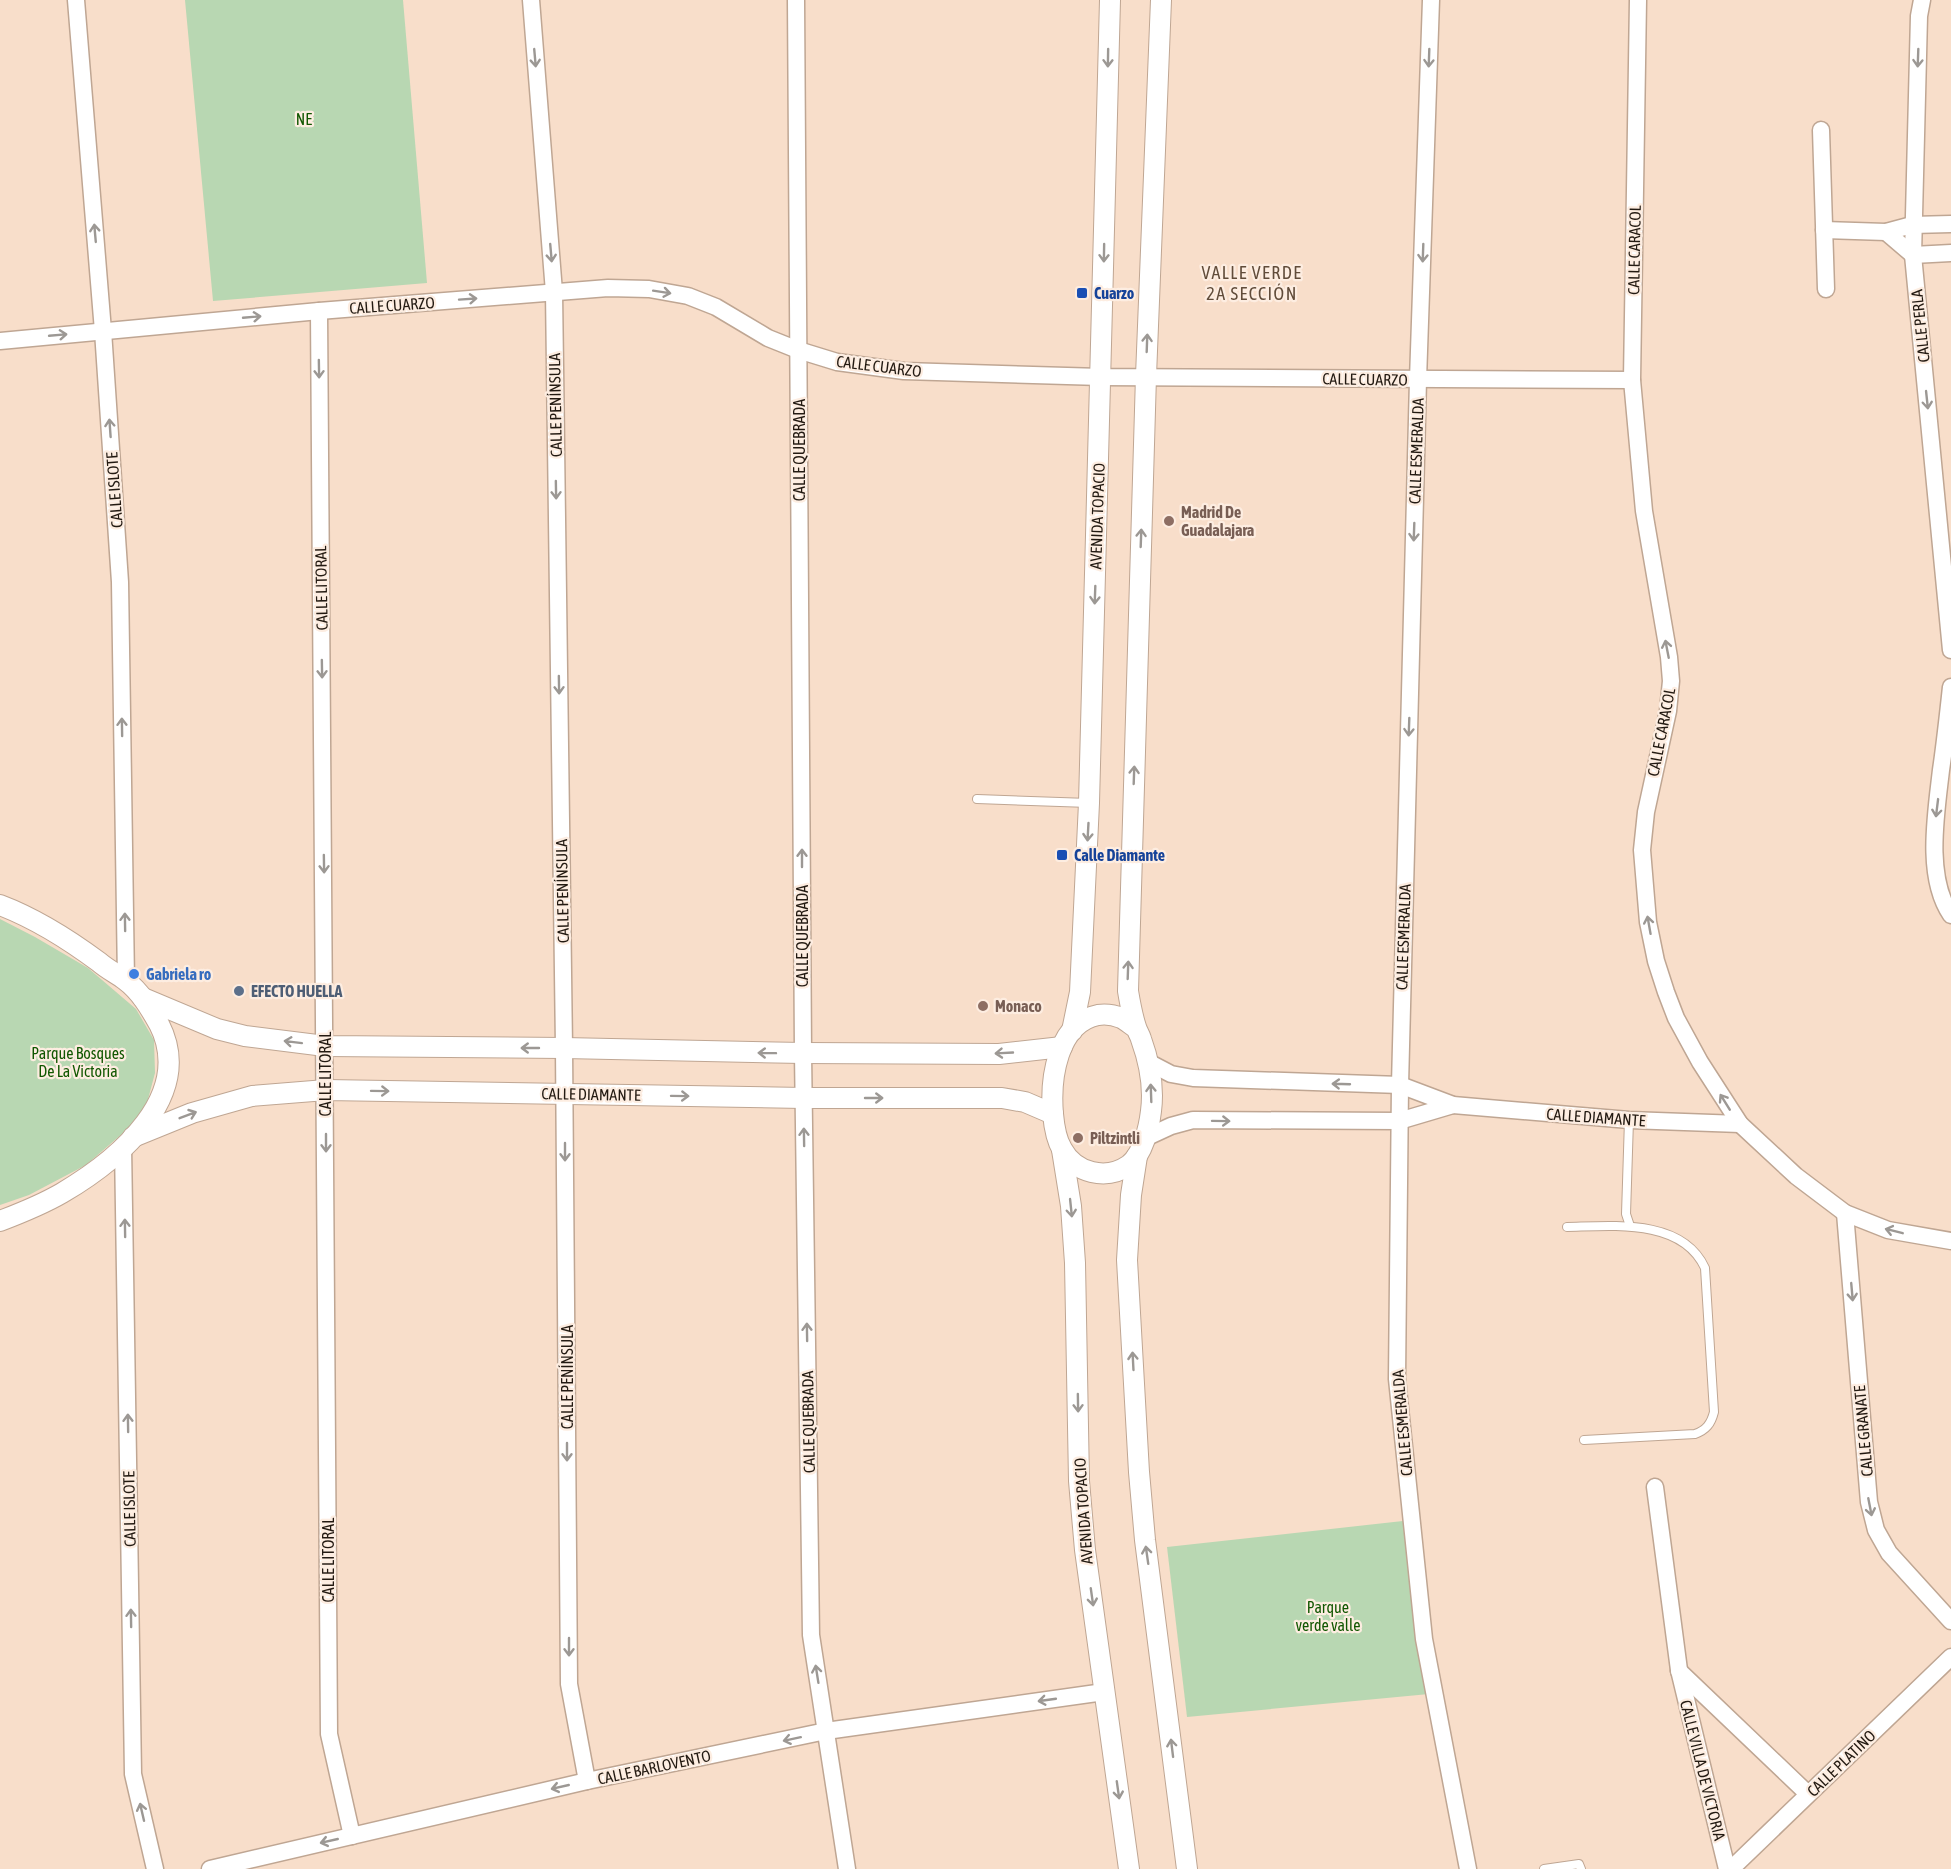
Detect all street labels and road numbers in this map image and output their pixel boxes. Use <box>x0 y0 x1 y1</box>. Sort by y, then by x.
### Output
street label: CALLE CARACOL <box>1624 204 1644 295</box>
street label: CALLE PERLA <box>1907 289 1933 363</box>
street label: CALLE CUARZO <box>349 293 435 317</box>
street label: CALLE CUARZO <box>835 352 923 380</box>
street label: CALLE PENÍNSULA <box>545 353 565 457</box>
street label: CALLE CUARZO <box>1322 369 1408 389</box>
street label: CALLE ESMERALDA <box>1405 397 1427 504</box>
street label: CALLE QUEBRADA <box>790 399 808 501</box>
street label: CALLE ISLOTE <box>102 451 126 529</box>
street label: AVENIDA TOPACIO <box>1086 463 1108 569</box>
street label: CALLE LITORAL <box>311 545 331 631</box>
street label: CALLE CARACOL <box>1644 685 1679 778</box>
street label: CALLE PENÍNSULA <box>552 839 572 943</box>
street label: CALLE ESMERALDA <box>1392 883 1414 990</box>
street label: CALLE QUEBRADA <box>793 885 811 987</box>
street label: CALLE LITORAL <box>316 1031 334 1116</box>
street label: CALLE DIAMANTE <box>541 1084 641 1104</box>
street label: CALLE DIAMANTE <box>1546 1105 1646 1129</box>
street label: CALLE PENÍNSULA <box>558 1325 576 1429</box>
street label: CALLE ESMERALDA <box>1388 1369 1416 1477</box>
street label: CALLE QUEBRADA <box>798 1371 818 1473</box>
street label: CALLE GRANATE <box>1850 1385 1876 1477</box>
street label: AVENIDA TOPACIO <box>1070 1457 1096 1565</box>
street label: CALLE ISLOTE <box>119 1471 139 1547</box>
street label: CALLE LITORAL <box>319 1517 337 1602</box>
street label: CALLE VILLA DE VICTORIA <box>1677 1698 1729 1842</box>
street label: CALLE PLATINO <box>1803 1726 1879 1800</box>
street label: CALLE BARLOVENTO <box>596 1746 712 1788</box>

